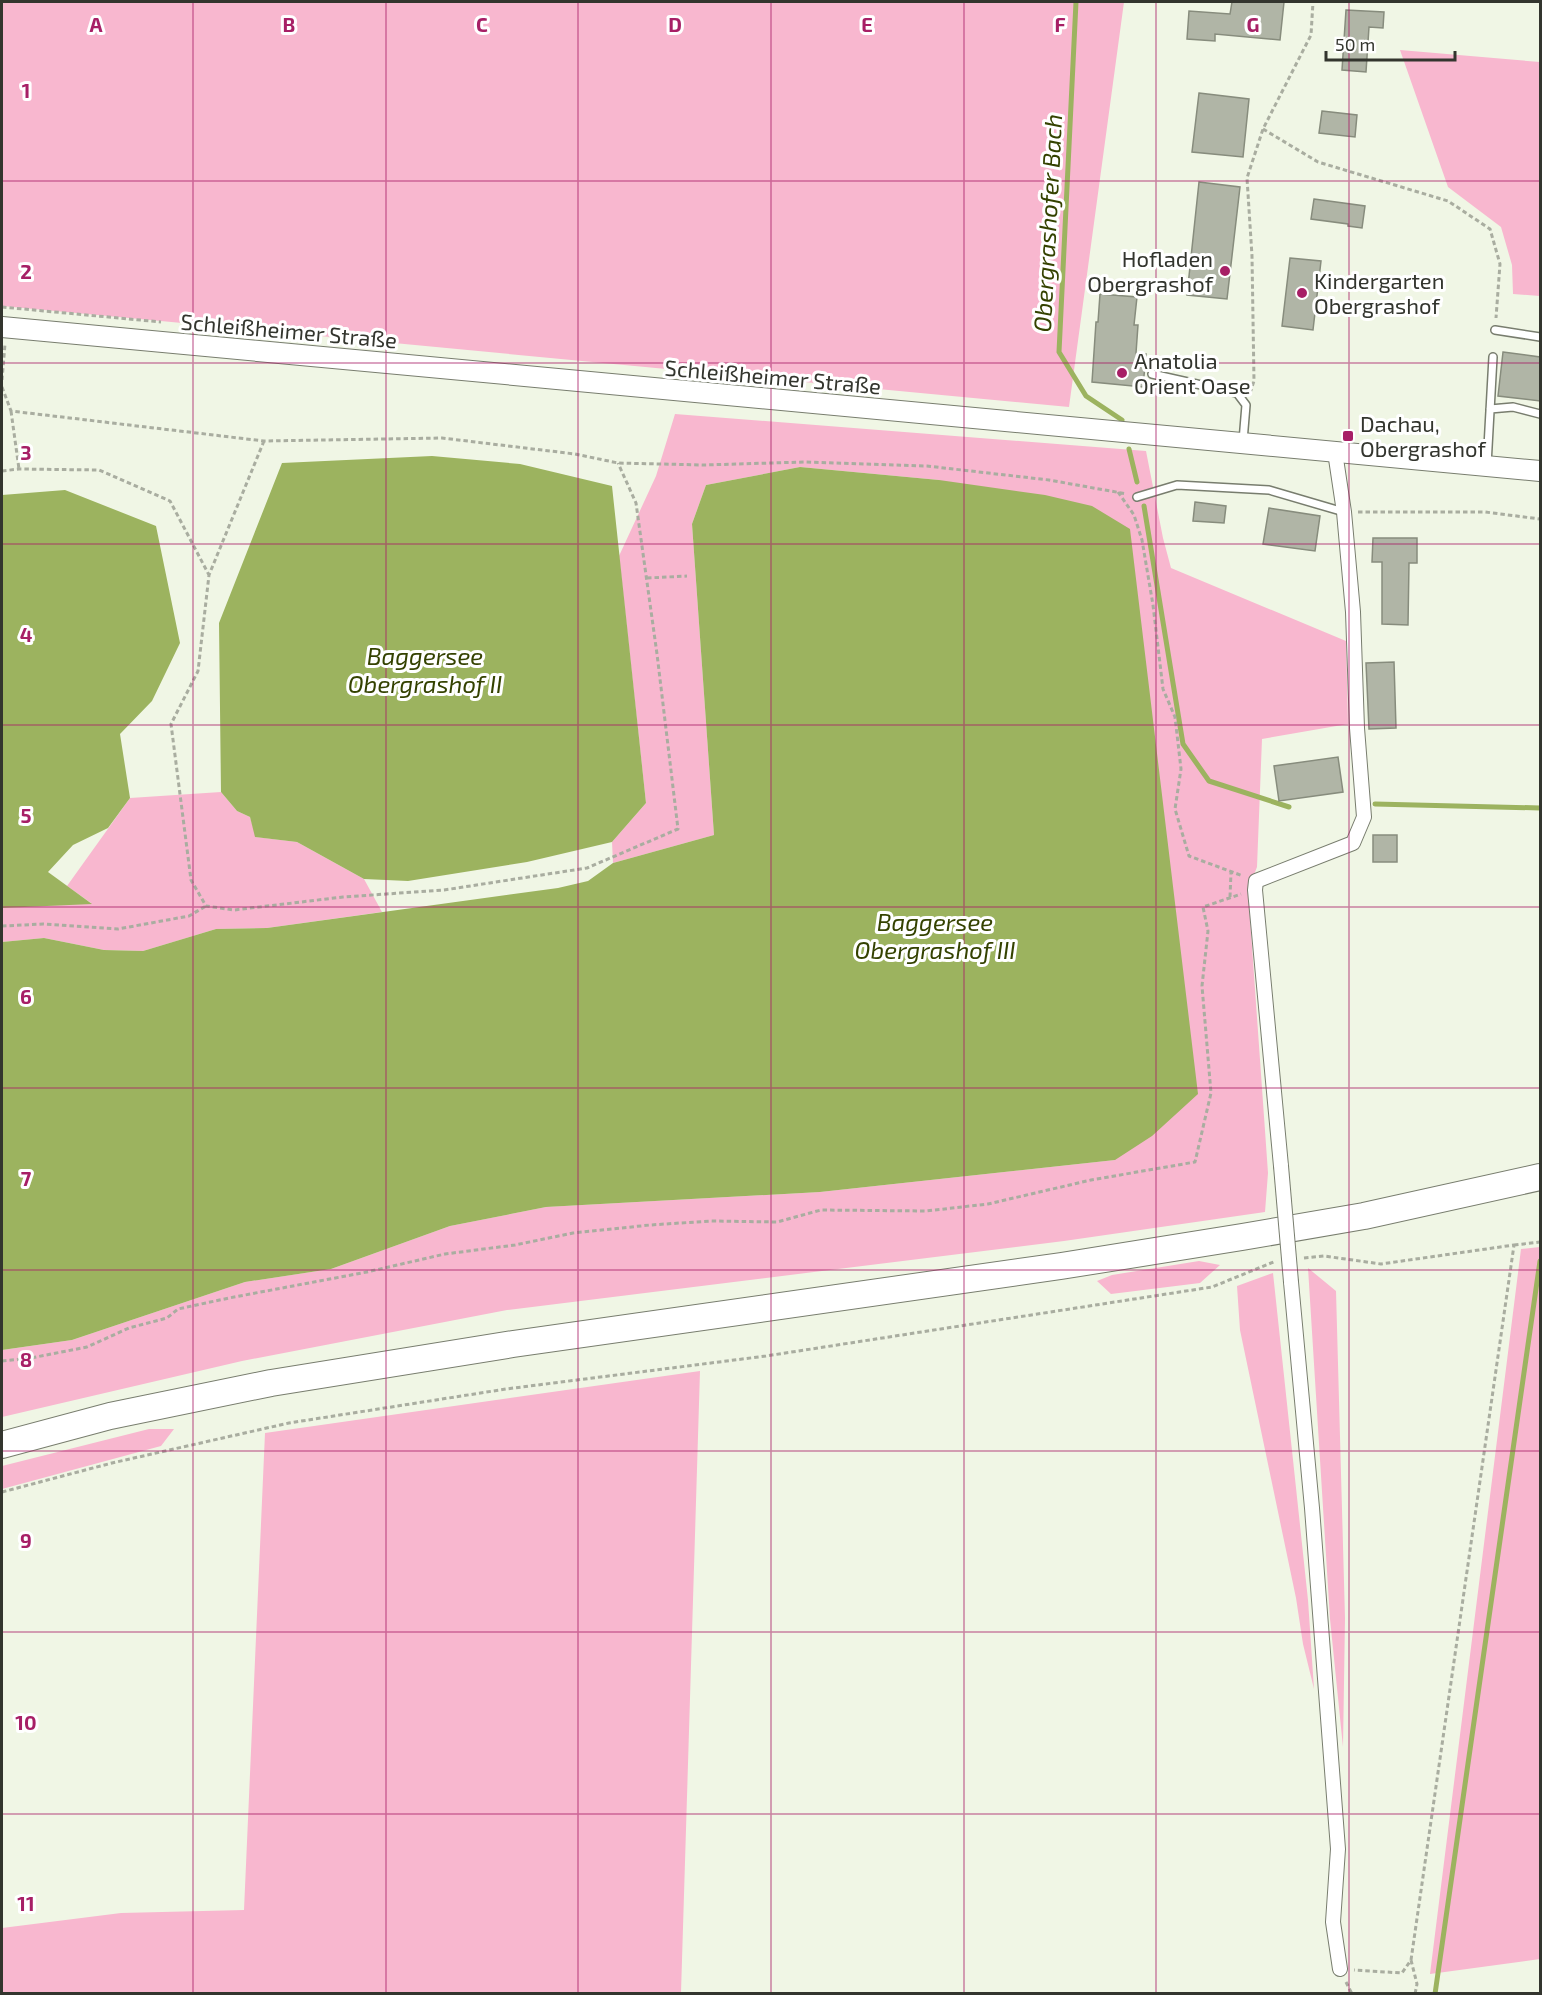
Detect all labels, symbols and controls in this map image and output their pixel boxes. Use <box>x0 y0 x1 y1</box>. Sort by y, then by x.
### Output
text: A <box>89 12 103 36</box>
text: B <box>283 12 295 36</box>
text: C <box>476 12 488 36</box>
text: D <box>668 12 682 36</box>
text: E <box>861 12 873 36</box>
text: F <box>1054 12 1066 36</box>
text: G <box>1247 12 1259 36</box>
scale bar <box>1326 24 1455 62</box>
text: 50 m <box>1335 33 1375 55</box>
text: 1 <box>22 78 30 102</box>
water label: Obergrashofer Bach <box>1027 113 1067 333</box>
place label: Hofladen Obergrashof <box>1087 245 1214 296</box>
text: 2 <box>20 259 32 283</box>
marker: Hofladen Obergrashof <box>1218 264 1232 278</box>
place label: Kindergarten Obergrashof <box>1314 267 1444 318</box>
marker: Kindergarten Obergrashof <box>1295 286 1309 300</box>
street label: Schleißheimer Straße <box>180 308 398 352</box>
place label: Anatolia Orient Oase <box>1134 347 1251 398</box>
street label: Schleißheimer Straße <box>664 354 882 398</box>
marker: Anatolia Orient Oase <box>1115 366 1129 380</box>
place label: Dachau, Obergrashof <box>1360 410 1486 461</box>
marker: Dachau, Obergrashof <box>1341 429 1355 443</box>
text: 3 <box>20 440 32 464</box>
text: 4 <box>20 622 33 646</box>
water label: Baggersee Obergrashof II <box>348 641 502 698</box>
text: 5 <box>20 803 32 827</box>
water label: Baggersee Obergrashof III <box>855 907 1015 964</box>
text: 6 <box>20 984 32 1008</box>
text: 7 <box>21 1166 32 1190</box>
text: 8 <box>20 1347 32 1371</box>
text: 9 <box>20 1528 32 1552</box>
text: 10 <box>15 1710 37 1734</box>
text: 11 <box>17 1891 35 1915</box>

